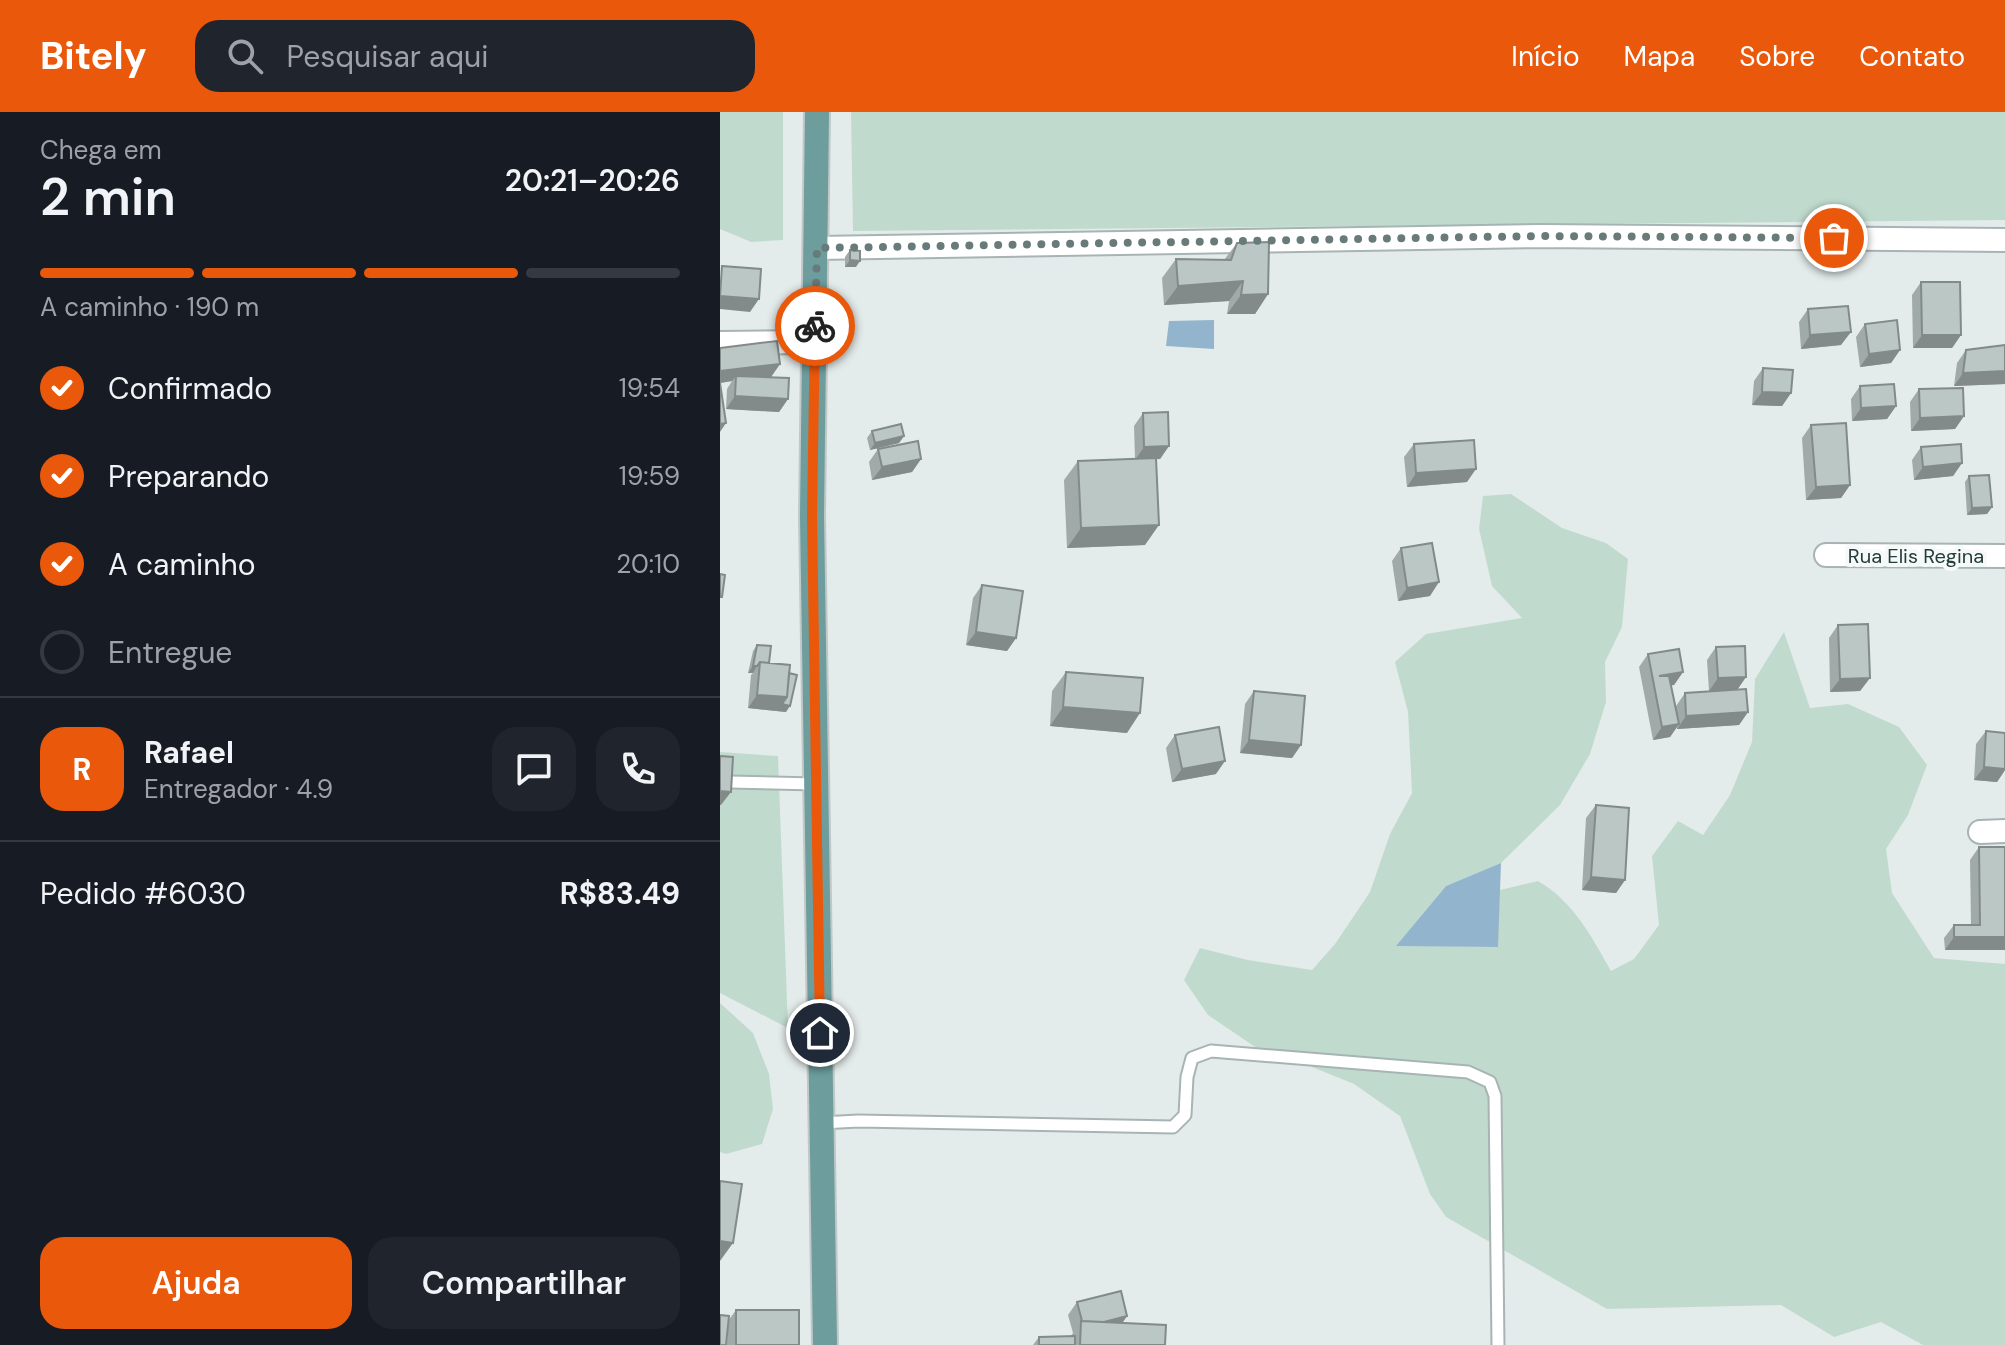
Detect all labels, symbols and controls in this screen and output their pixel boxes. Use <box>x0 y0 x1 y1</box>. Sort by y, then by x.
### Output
search box <box>195 20 755 92</box>
text: Bitely <box>40 31 147 81</box>
icon: search <box>223 34 267 78</box>
text: Pesquisar aqui <box>287 37 488 76</box>
text: Início <box>1511 38 1580 75</box>
text: Mapa <box>1624 38 1695 75</box>
text: Sobre <box>1739 38 1815 75</box>
text: Contato <box>1859 38 1965 75</box>
text: Chega em <box>40 133 162 167</box>
text: 20:21–20:26 <box>505 161 680 200</box>
text: 2 min <box>40 163 176 231</box>
pin <box>1800 204 1868 272</box>
icon: bag <box>1812 216 1856 260</box>
courier <box>775 286 855 366</box>
text: A caminho · 190 m <box>40 290 259 324</box>
icon: bike <box>793 304 837 348</box>
icon: check <box>40 366 84 410</box>
text: Confirmado <box>108 369 272 408</box>
text: 19:54 <box>619 371 680 405</box>
icon: check <box>40 454 84 498</box>
text: Preparando <box>108 457 269 496</box>
text: 19:59 <box>619 459 680 493</box>
icon: check <box>40 542 84 586</box>
street label: Rua Elis Regina <box>1848 543 1984 569</box>
text: A caminho <box>108 545 256 584</box>
text: 20:10 <box>616 547 680 581</box>
text: Entregue <box>108 633 232 672</box>
button: chat <box>492 727 576 811</box>
button: phone <box>596 727 680 811</box>
text: Rafael <box>144 733 234 772</box>
text: R <box>73 750 91 789</box>
text: Entregador · 4.9 <box>144 772 333 806</box>
text: Pedido #6030 <box>40 874 246 913</box>
text: R$83.49 <box>560 874 680 913</box>
pin <box>786 999 854 1067</box>
icon: home <box>798 1011 842 1055</box>
button: Ajuda <box>40 1237 352 1329</box>
button: Compartilhar <box>368 1237 680 1329</box>

